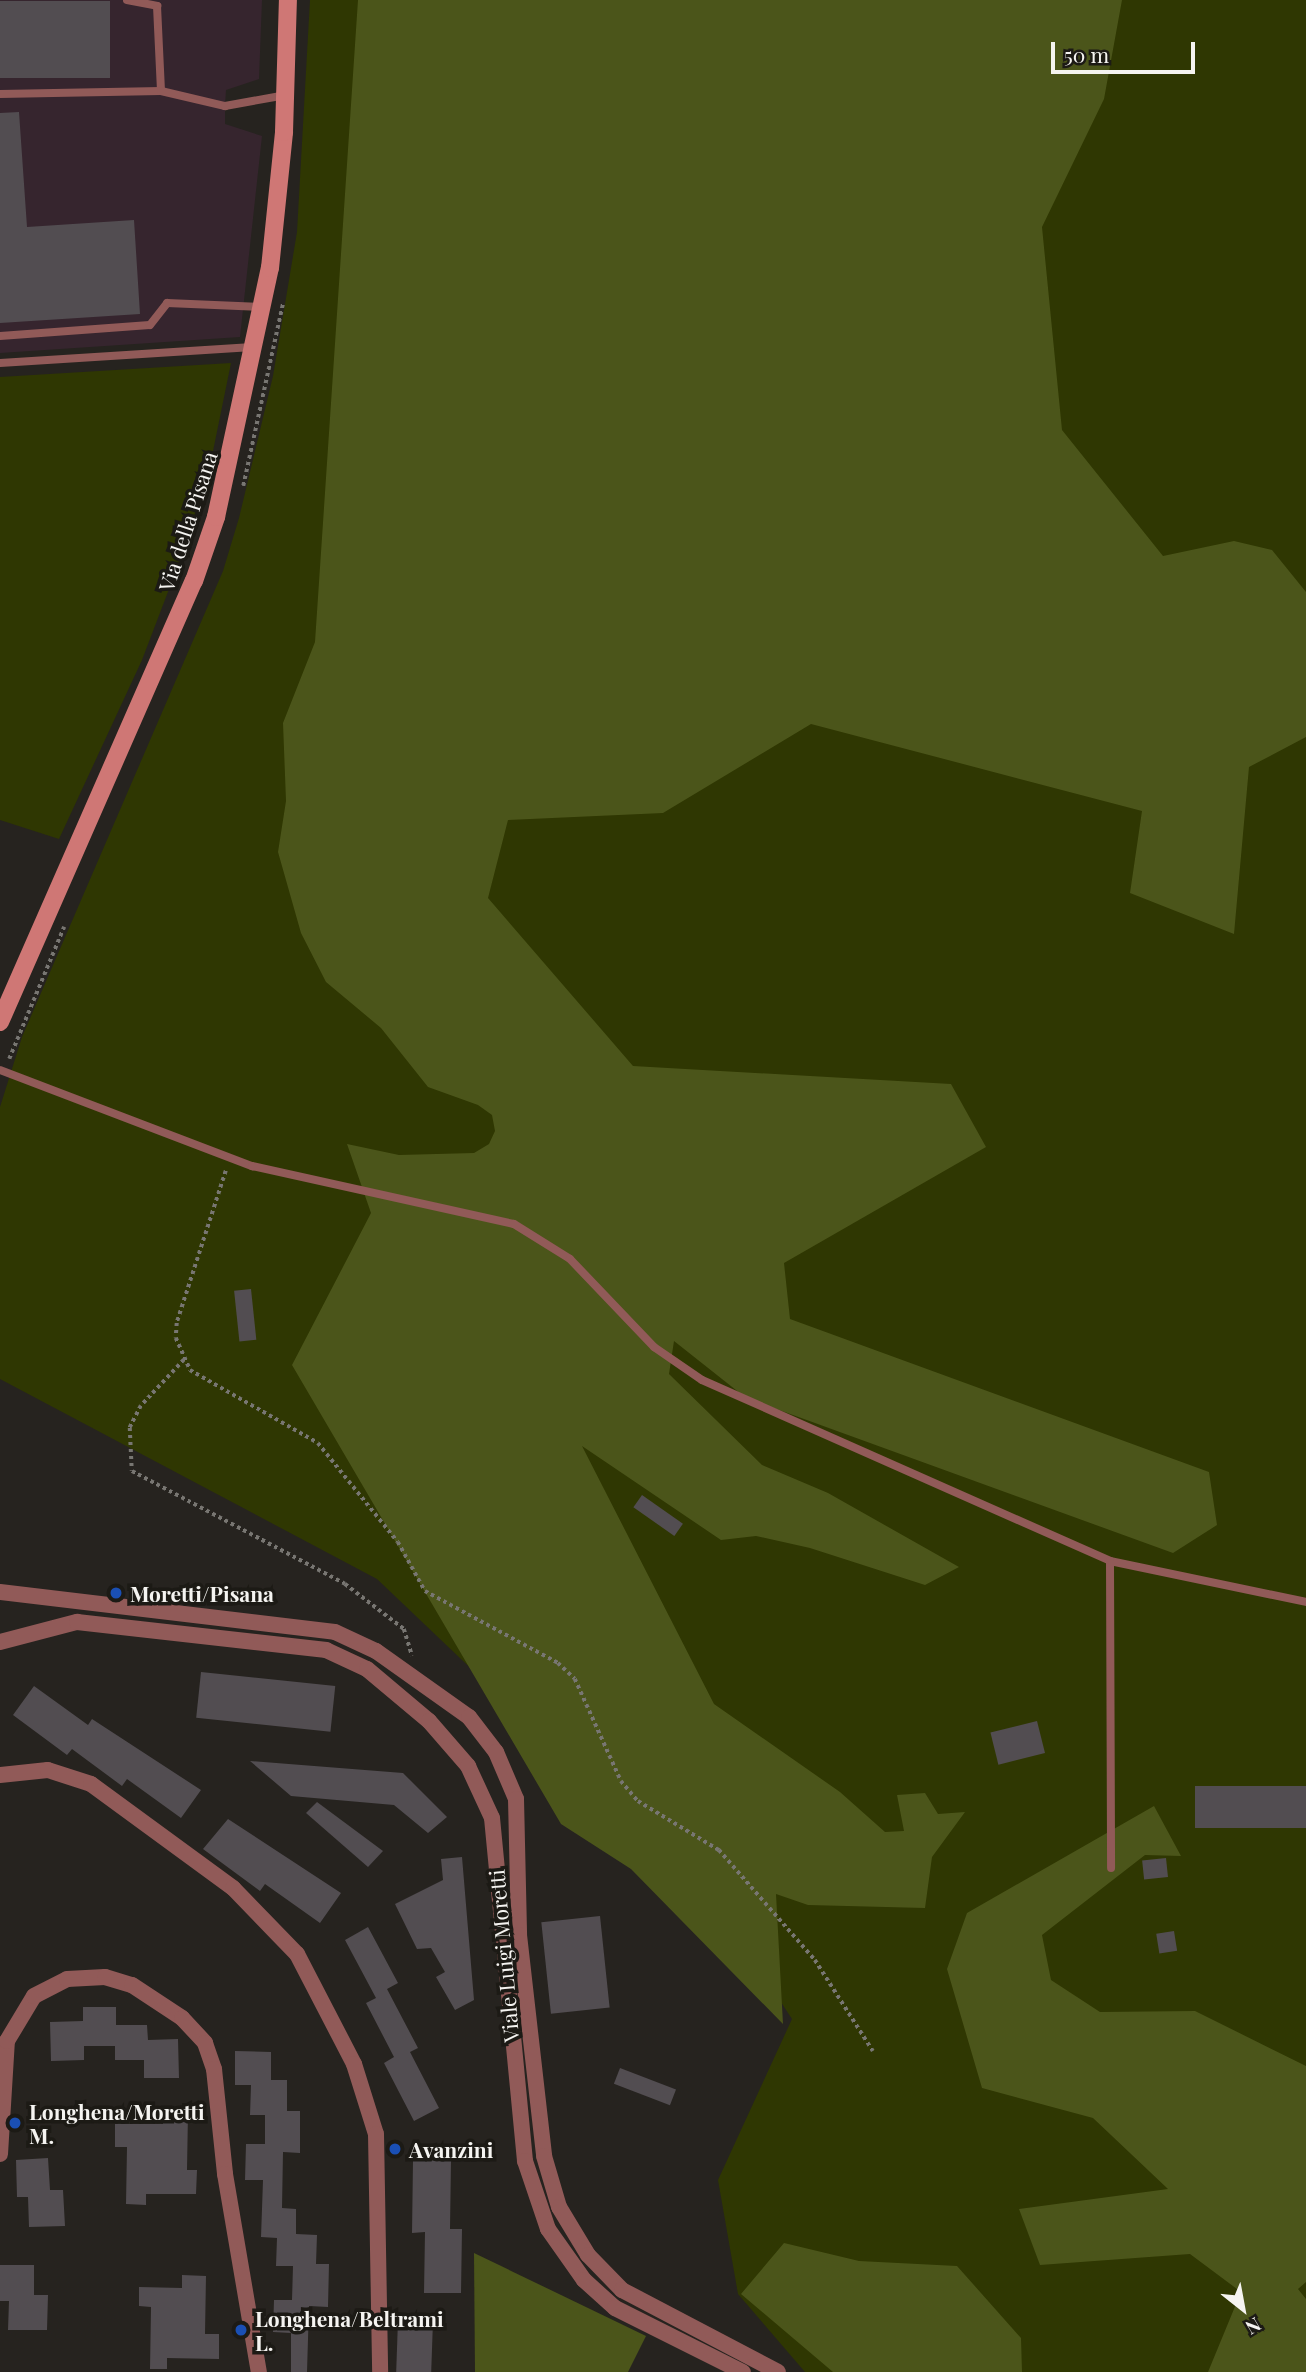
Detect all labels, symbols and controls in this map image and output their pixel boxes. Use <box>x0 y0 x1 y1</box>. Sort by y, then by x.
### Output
scale bar <box>1054 28 1198 72</box>
text: 50 m <box>1064 40 1109 68</box>
street label: Via della Pisana <box>152 448 222 594</box>
place label: Moretti/Pisana <box>130 1580 274 1606</box>
marker: Moretti/Pisana <box>108 1585 124 1601</box>
street label: Viale Luigi Moretti <box>483 1869 523 2043</box>
place label: Longhena/Moretti M. <box>29 2098 205 2148</box>
marker: Longhena/Moretti M. <box>7 2115 23 2131</box>
place label: Avanzini <box>409 2136 493 2162</box>
marker: Avanzini <box>387 2141 403 2157</box>
north arrow <box>1208 2274 1278 2344</box>
place label: Longhena/Beltrami L. <box>255 2305 444 2355</box>
text: N <box>1241 2312 1266 2342</box>
marker: Longhena/Beltrami L. <box>233 2322 249 2338</box>

